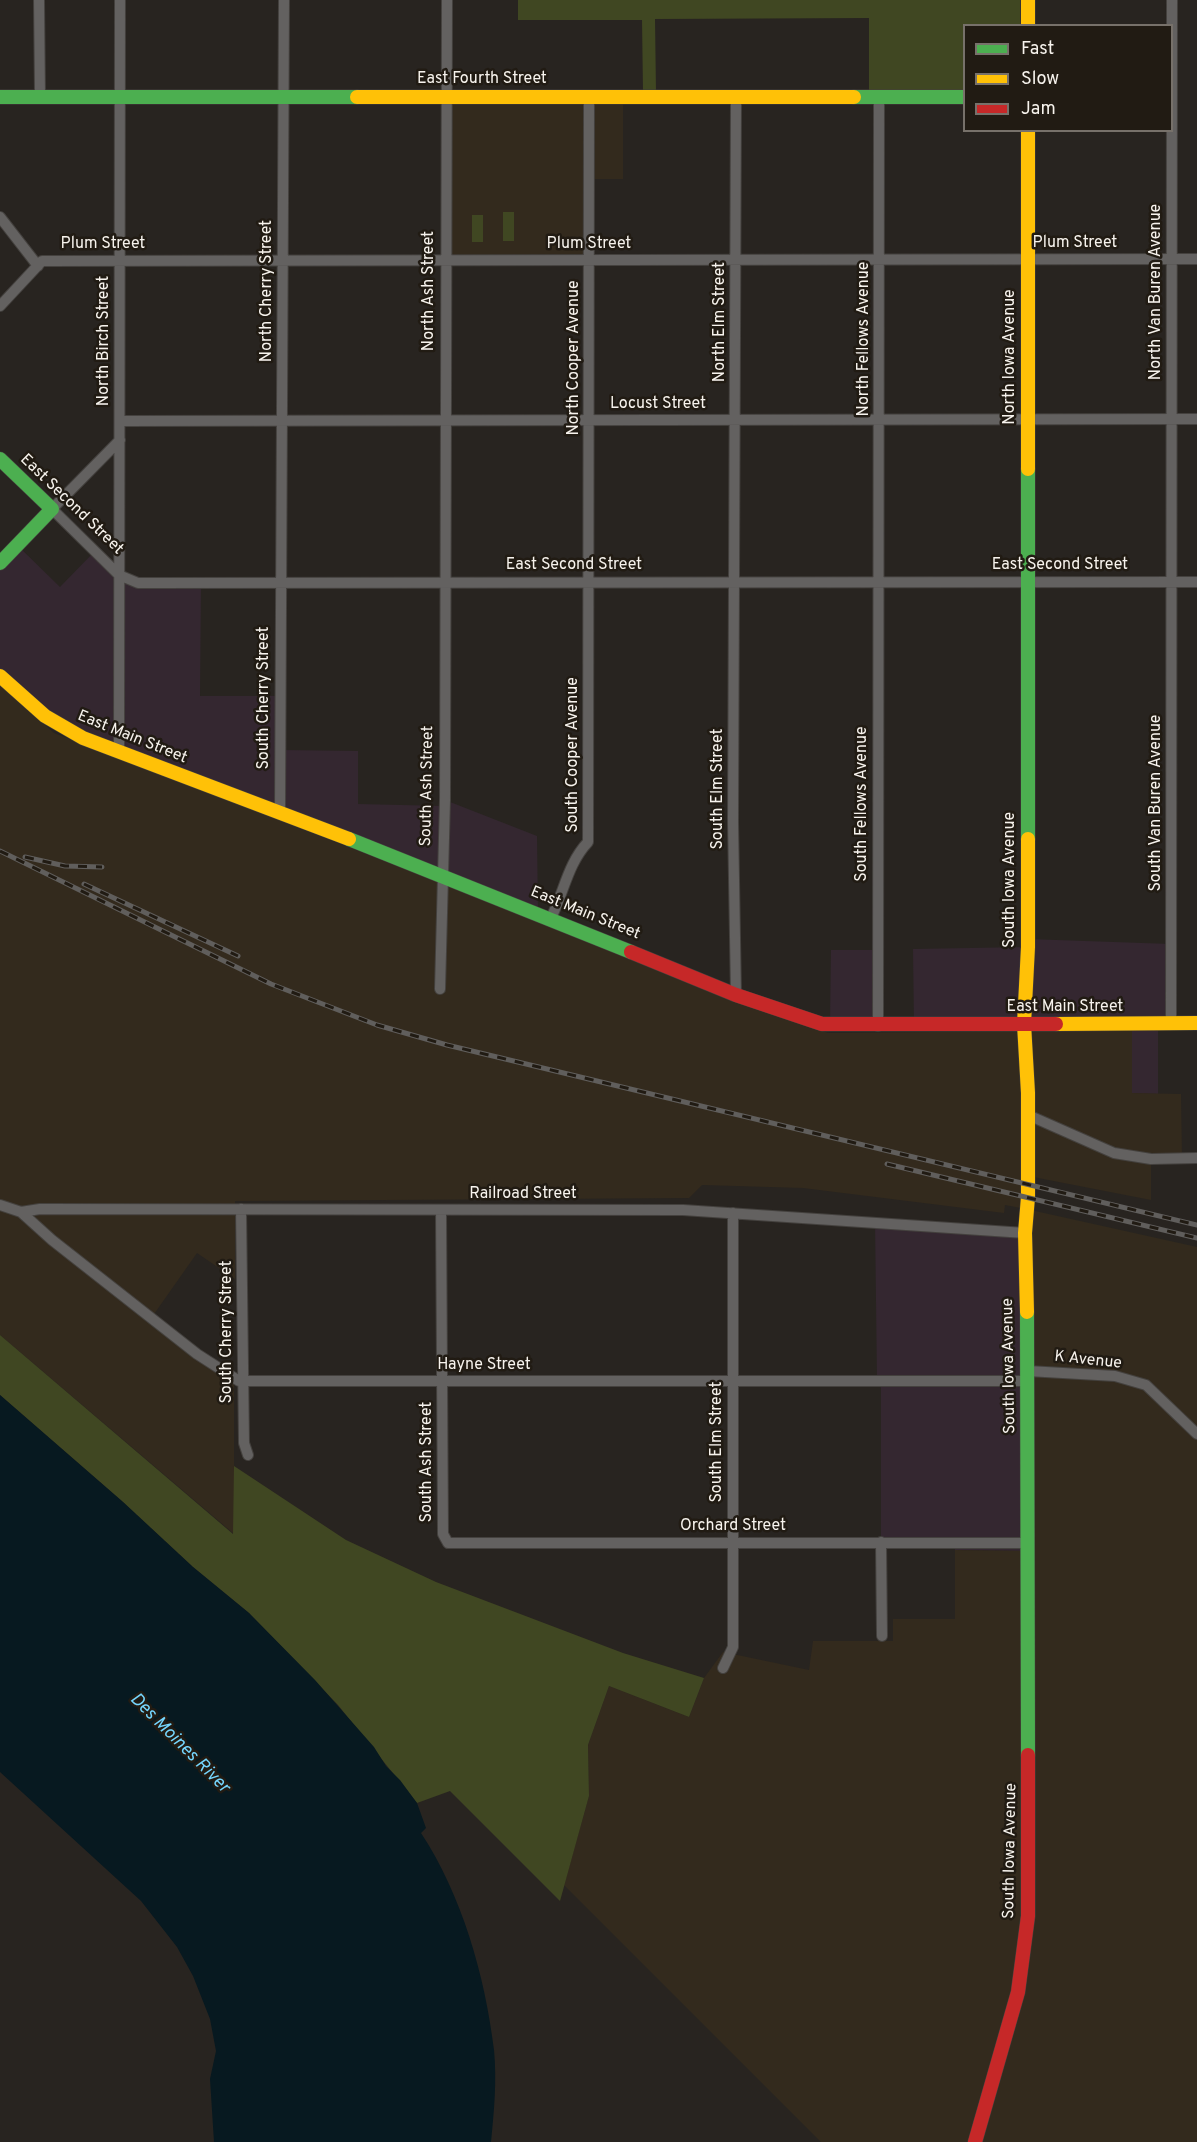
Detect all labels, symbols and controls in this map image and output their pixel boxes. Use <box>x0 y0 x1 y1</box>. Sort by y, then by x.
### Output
legend <box>963 24 1173 132</box>
text: Fast <box>1021 38 1054 61</box>
text: Slow <box>1021 68 1059 91</box>
street label: East Fourth Street <box>417 70 547 90</box>
text: Jam <box>1021 98 1056 121</box>
street label: North Van Buren Avenue <box>1147 204 1167 380</box>
street label: North Cherry Street <box>258 220 278 362</box>
street label: North Ash Street <box>420 231 440 351</box>
street label: Plum Street <box>1033 234 1117 254</box>
street label: Plum Street <box>61 235 145 255</box>
street label: Plum Street <box>547 235 631 255</box>
street label: North Elm Street <box>711 262 731 382</box>
street label: North Fellows Avenue <box>855 262 875 416</box>
street label: North Birch Street <box>95 276 115 406</box>
street label: North Cooper Avenue <box>565 280 585 436</box>
street label: North Iowa Avenue <box>1001 289 1021 425</box>
street label: Locust Street <box>610 395 706 415</box>
street label: East Second Street <box>15 451 127 559</box>
street label: East Second Street <box>506 556 642 576</box>
street label: East Second Street <box>992 556 1128 576</box>
street label: South Cherry Street <box>255 627 275 769</box>
street label: South Cooper Avenue <box>564 677 584 833</box>
street label: East Main Street <box>74 707 190 769</box>
street label: South Van Buren Avenue <box>1147 715 1167 891</box>
street label: South Ash Street <box>417 725 439 847</box>
street label: South Fellows Avenue <box>853 726 873 882</box>
street label: South Elm Street <box>709 729 729 849</box>
street label: South Iowa Avenue <box>1001 812 1021 948</box>
street label: East Main Street <box>527 883 643 945</box>
street label: East Main Street <box>1007 998 1123 1018</box>
street label: Railroad Street <box>469 1185 577 1205</box>
street label: South Cherry Street <box>218 1261 238 1403</box>
street label: South Iowa Avenue <box>999 1298 1021 1434</box>
street label: K Avenue <box>1053 1348 1123 1374</box>
street label: Hayne Street <box>437 1356 531 1376</box>
street label: South Elm Street <box>708 1382 728 1502</box>
street label: South Ash Street <box>418 1402 438 1522</box>
street label: Orchard Street <box>680 1517 786 1537</box>
water label: Des Moines River <box>124 1689 234 1799</box>
street label: South Iowa Avenue <box>1000 1783 1022 1919</box>

